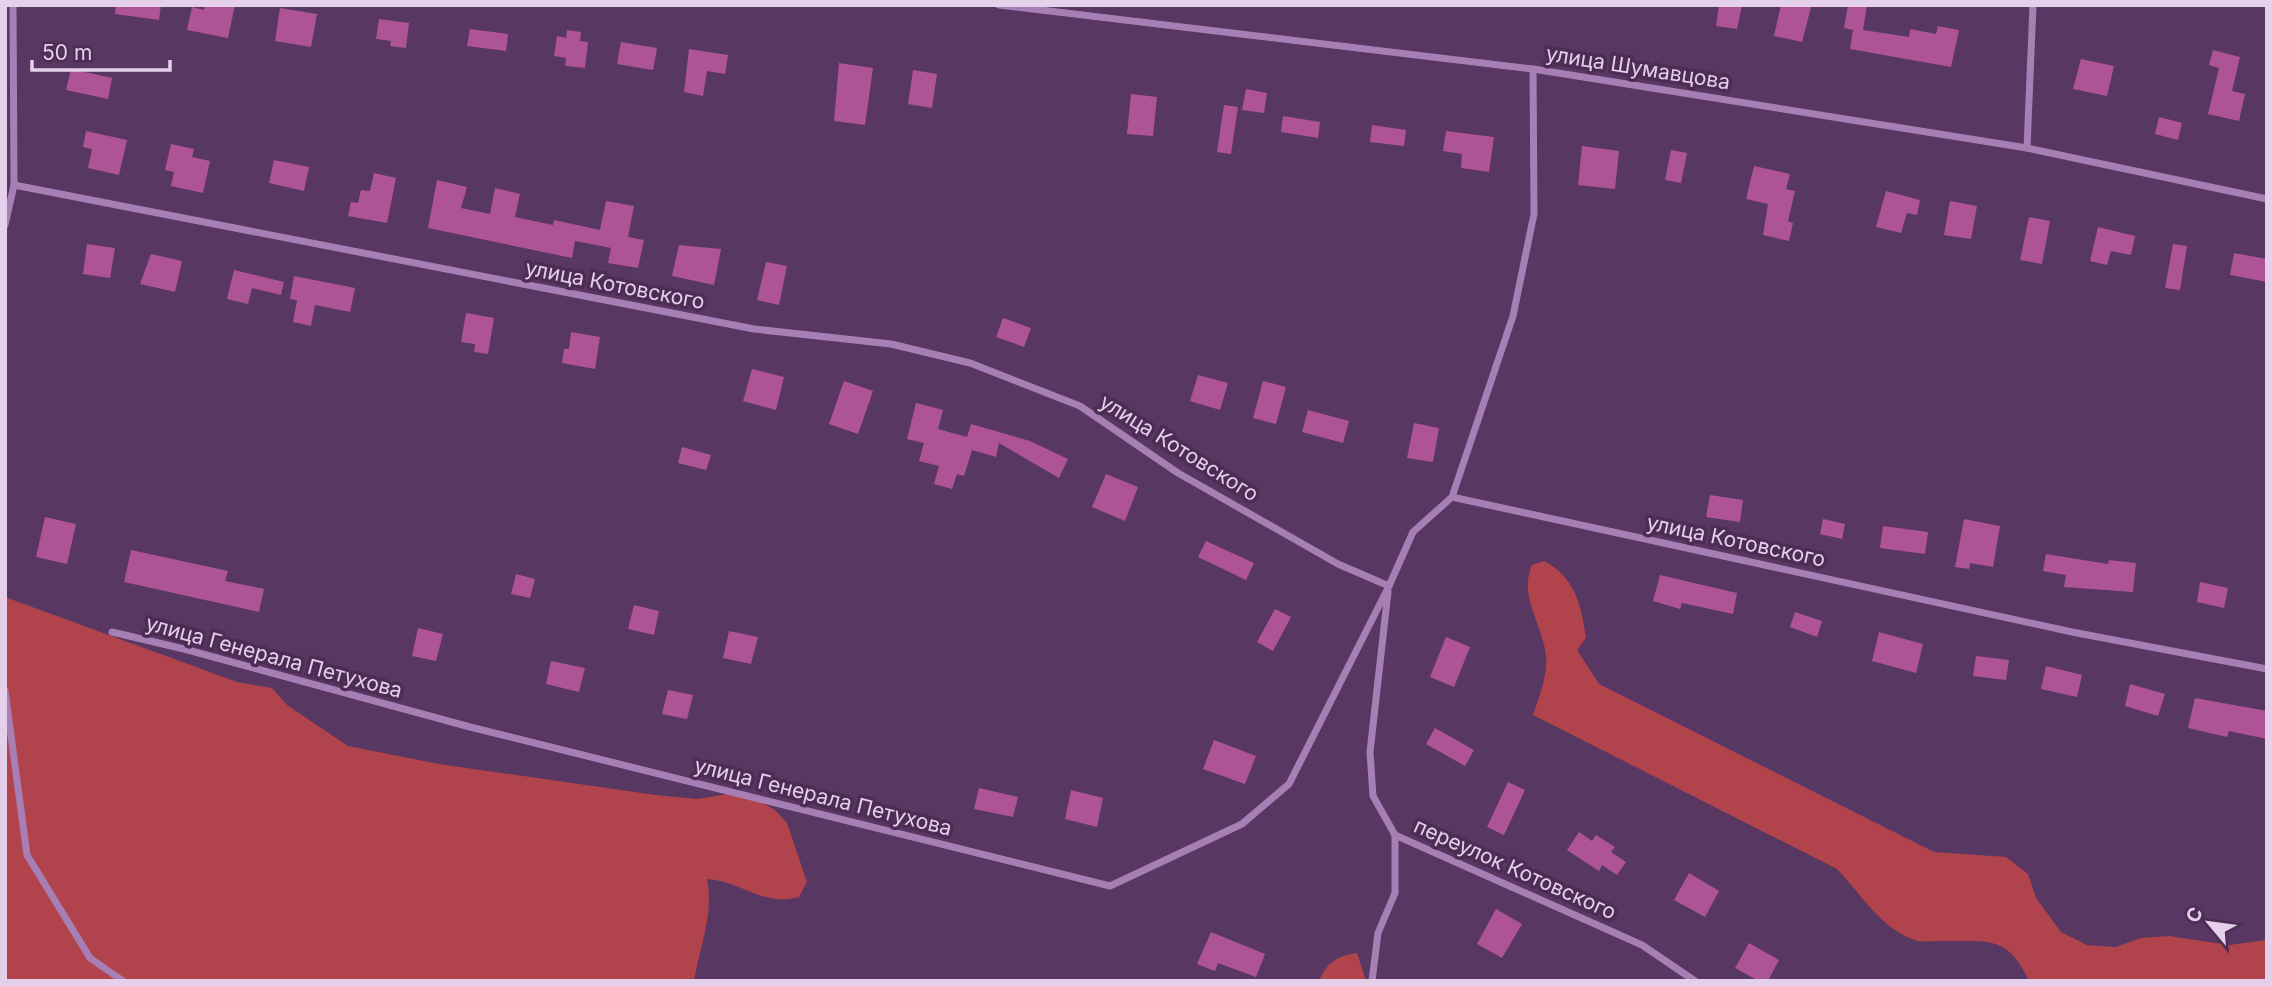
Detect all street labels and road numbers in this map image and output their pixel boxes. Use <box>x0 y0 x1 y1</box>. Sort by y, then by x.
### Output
street label: улица Шумавцова <box>1544 41 1732 94</box>
street label: улица Котовского <box>523 255 707 314</box>
street label: улица Котовского <box>1095 389 1263 506</box>
street label: улица Котовского <box>1644 509 1828 572</box>
street label: улица Генерала Петухова <box>143 610 405 703</box>
street label: улица Генерала Петухова <box>692 752 955 841</box>
street label: переулок Котовского <box>1410 813 1620 924</box>

